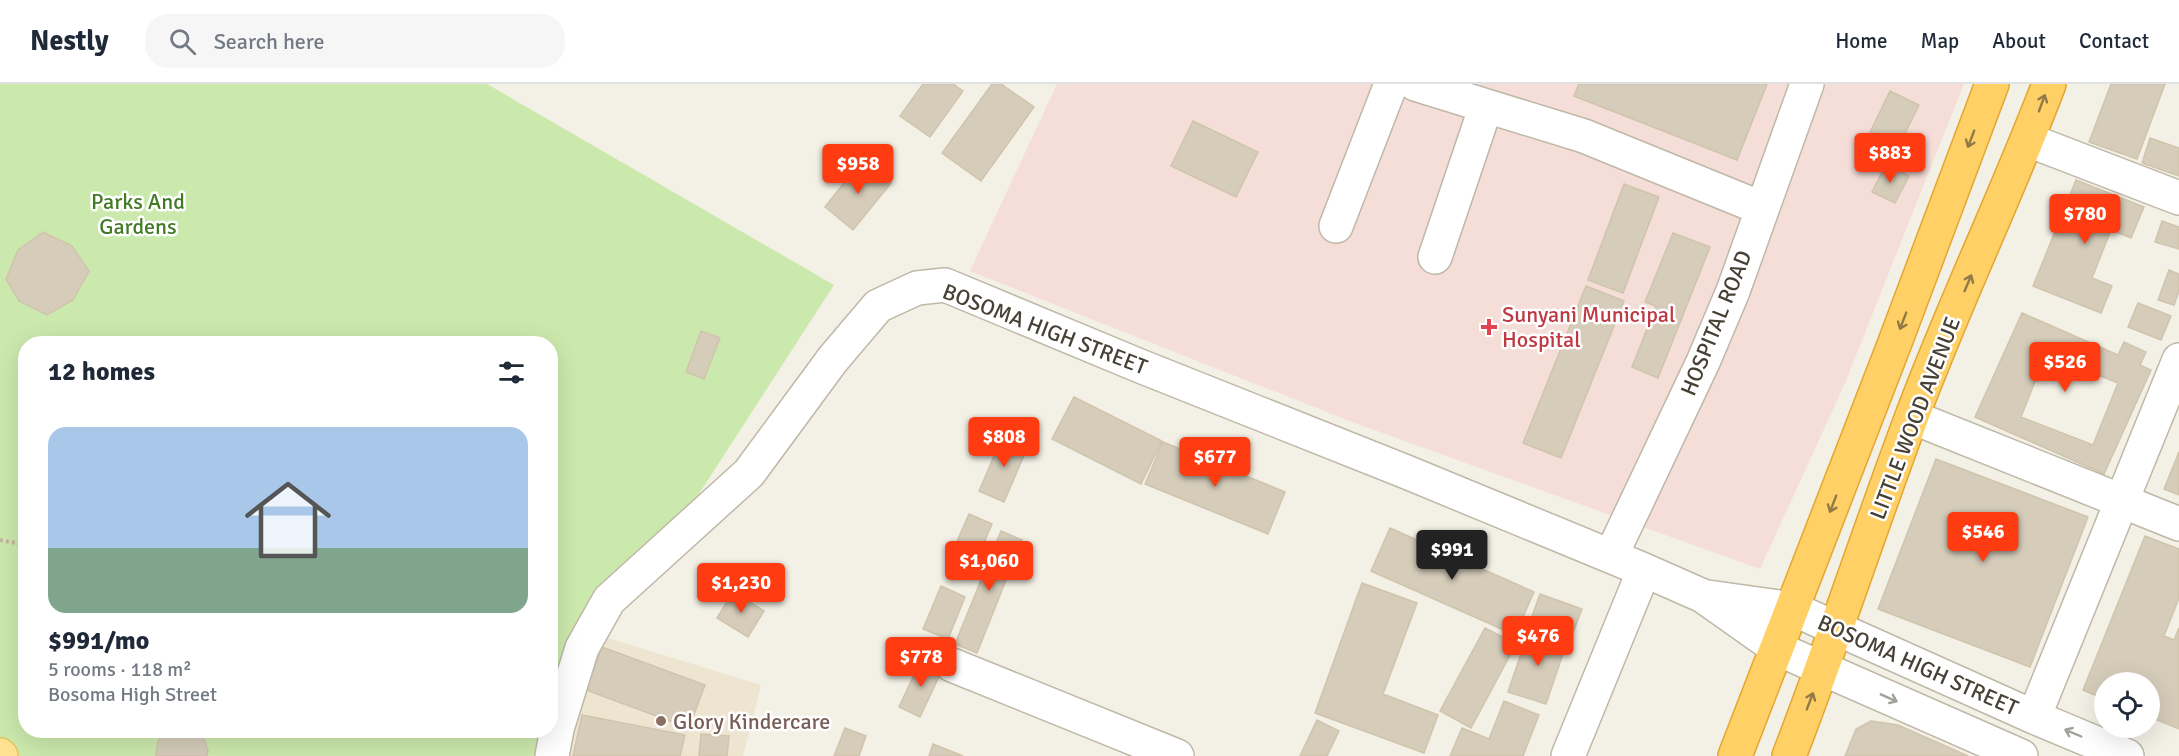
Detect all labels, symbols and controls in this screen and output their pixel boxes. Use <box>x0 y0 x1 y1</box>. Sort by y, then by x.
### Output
search box <box>145 14 565 68</box>
text: Nestly <box>30 24 109 58</box>
icon: search <box>166 25 199 58</box>
text: Search here <box>214 28 325 55</box>
text: Home <box>1835 28 1888 54</box>
text: Map <box>1921 28 1959 54</box>
text: About <box>1992 28 2046 54</box>
text: Contact <box>2079 28 2149 54</box>
one-way arrow <box>2037 94 2048 113</box>
one-way arrow <box>1965 129 1976 148</box>
pin: $883 <box>1854 133 1926 184</box>
text: $883 <box>1868 140 1912 165</box>
pin: $958 <box>822 144 894 195</box>
text: $958 <box>836 151 880 176</box>
park label: Parks And Gardens <box>91 188 185 240</box>
pin: $780 <box>2049 194 2121 245</box>
text: $780 <box>2063 201 2107 226</box>
street label: HOSPITAL ROAD <box>1675 246 1757 400</box>
one-way arrow <box>1963 275 1974 293</box>
street label: BOSOMA HIGH STREET <box>939 278 1151 381</box>
place label: Sunyani Municipal Hospital <box>1502 301 1675 353</box>
one-way arrow <box>1897 312 1908 330</box>
street label: LITTLE WOOD AVENUE <box>1864 313 1966 523</box>
marker: Sunyani Municipal Hospital <box>1480 318 1498 336</box>
pin: $526 <box>2029 342 2101 393</box>
text: $526 <box>2043 349 2087 374</box>
text: 12 homes <box>48 356 155 388</box>
icon: filters <box>495 356 528 389</box>
pin: $808 <box>968 417 1040 468</box>
text: $808 <box>982 424 1026 449</box>
pin: $677 <box>1179 437 1251 488</box>
text: $677 <box>1193 444 1237 469</box>
icon: home <box>234 466 342 574</box>
one-way arrow <box>1827 494 1838 512</box>
pin: $546 <box>1947 512 2019 563</box>
text: $546 <box>1961 519 2005 544</box>
pin: $991 <box>1416 530 1488 581</box>
text: $991 <box>1430 537 1474 562</box>
pin: $1,060 <box>940 541 1038 592</box>
text: $1,060 <box>959 548 1019 573</box>
pin: $1,230 <box>692 563 790 614</box>
text: $1,230 <box>711 570 771 595</box>
street label: BOSOMA HIGH STREET <box>1813 609 2023 722</box>
pin: $476 <box>1502 616 1574 667</box>
text: $476 <box>1516 623 1560 648</box>
text: $991/mo <box>48 625 149 657</box>
pin: $778 <box>885 637 957 688</box>
text: $778 <box>899 644 943 669</box>
text: 5 rooms · 118 m² <box>48 657 192 682</box>
map controls <box>2094 672 2160 738</box>
button: locate <box>2094 672 2160 738</box>
text: Bosoma High Street <box>48 682 217 707</box>
one-way arrow <box>1805 693 1816 711</box>
one-way arrow <box>1879 693 1898 704</box>
place label: Glory Kindercare <box>673 708 830 735</box>
marker: Glory Kindercare <box>654 714 668 728</box>
one-way arrow <box>2064 727 2083 738</box>

